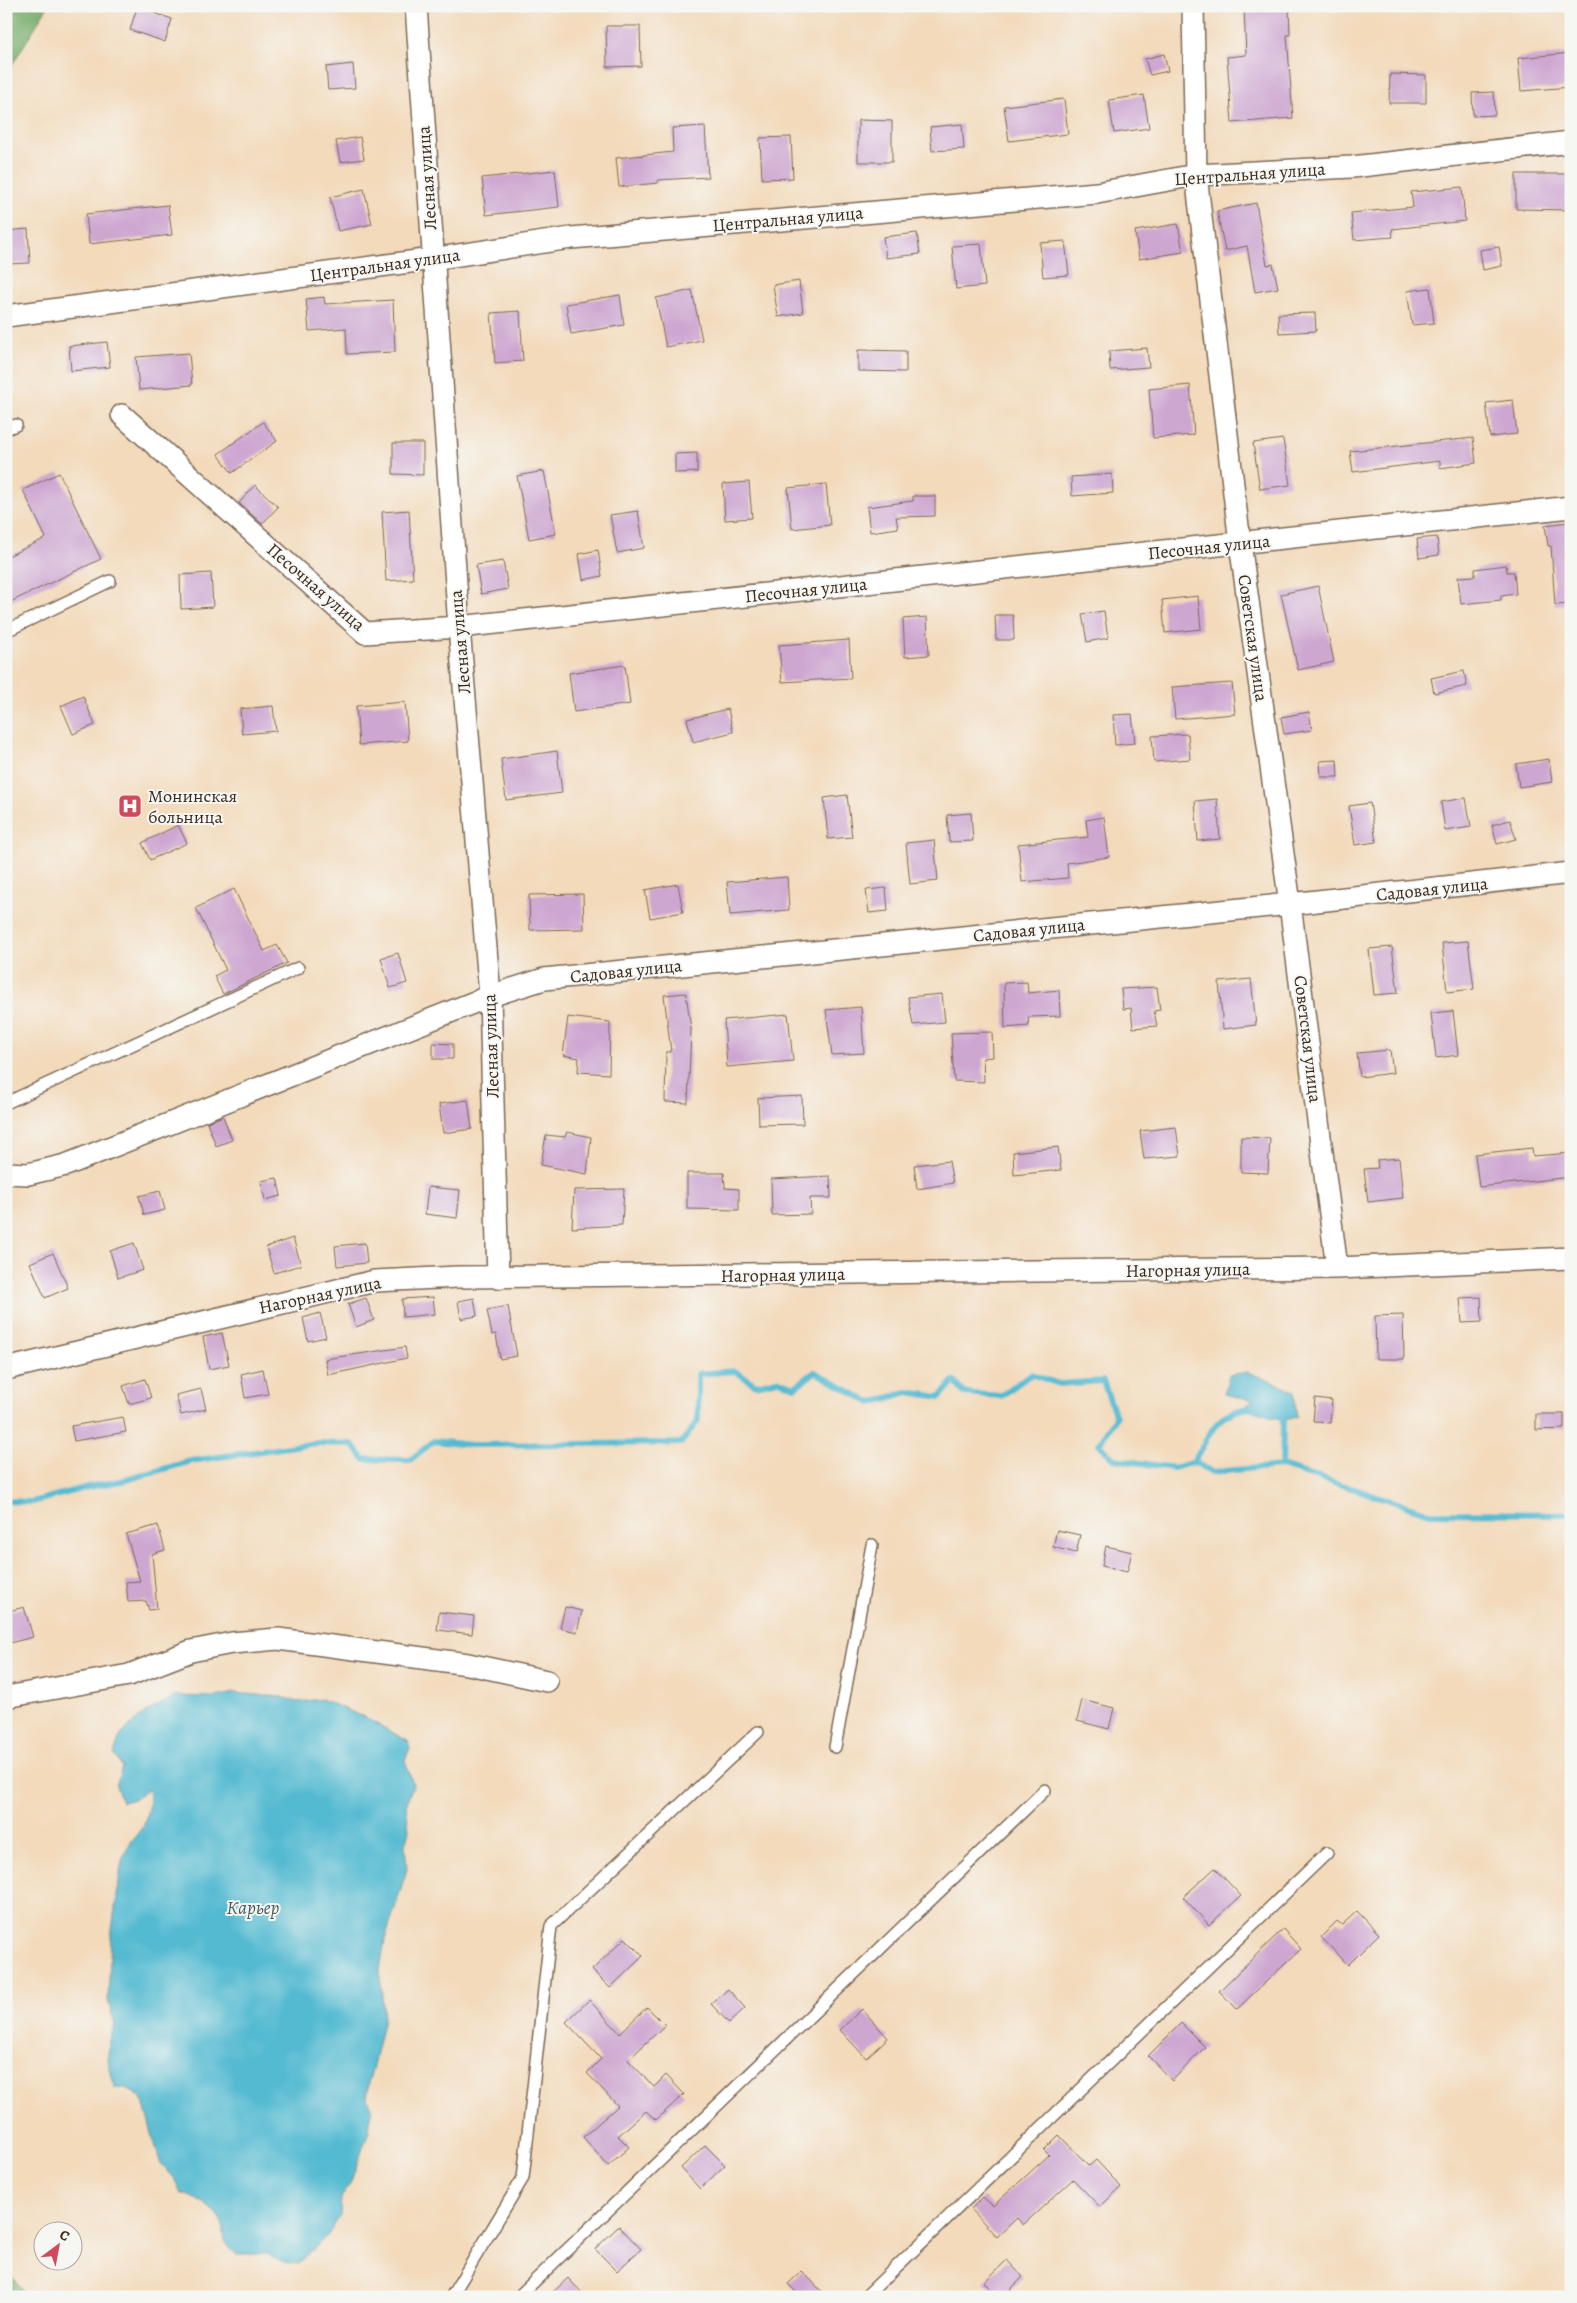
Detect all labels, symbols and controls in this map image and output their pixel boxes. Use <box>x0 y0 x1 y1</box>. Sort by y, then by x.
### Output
street label: Лесная улица <box>411 124 443 231</box>
street label: Центральная улица <box>1174 157 1327 191</box>
street label: Центральная улица <box>712 200 865 238</box>
street label: Центральная улица <box>309 243 462 287</box>
street label: Песочная улица <box>1147 529 1272 565</box>
street label: Песочная улица <box>262 538 371 637</box>
street label: Песочная улица <box>744 572 869 608</box>
street label: Советская улица <box>1232 573 1274 704</box>
street label: Лесная улица <box>443 588 477 695</box>
place label: Монинская больница <box>148 784 237 829</box>
hospital icon: Монинская больница <box>117 793 143 819</box>
street label: Садовая улица <box>1375 871 1490 907</box>
street label: Садовая улица <box>972 912 1087 948</box>
street label: Садовая улица <box>569 953 684 989</box>
street label: Советская улица <box>1288 974 1328 1105</box>
street label: Лесная улица <box>477 993 505 1099</box>
street label: Нагорная улица <box>1126 1257 1251 1283</box>
street label: Нагорная улица <box>721 1262 846 1288</box>
street label: Нагорная улица <box>257 1270 384 1320</box>
water label: Карьер <box>227 1895 280 1921</box>
north arrow <box>32 2220 82 2270</box>
text: С <box>56 2225 74 2246</box>

